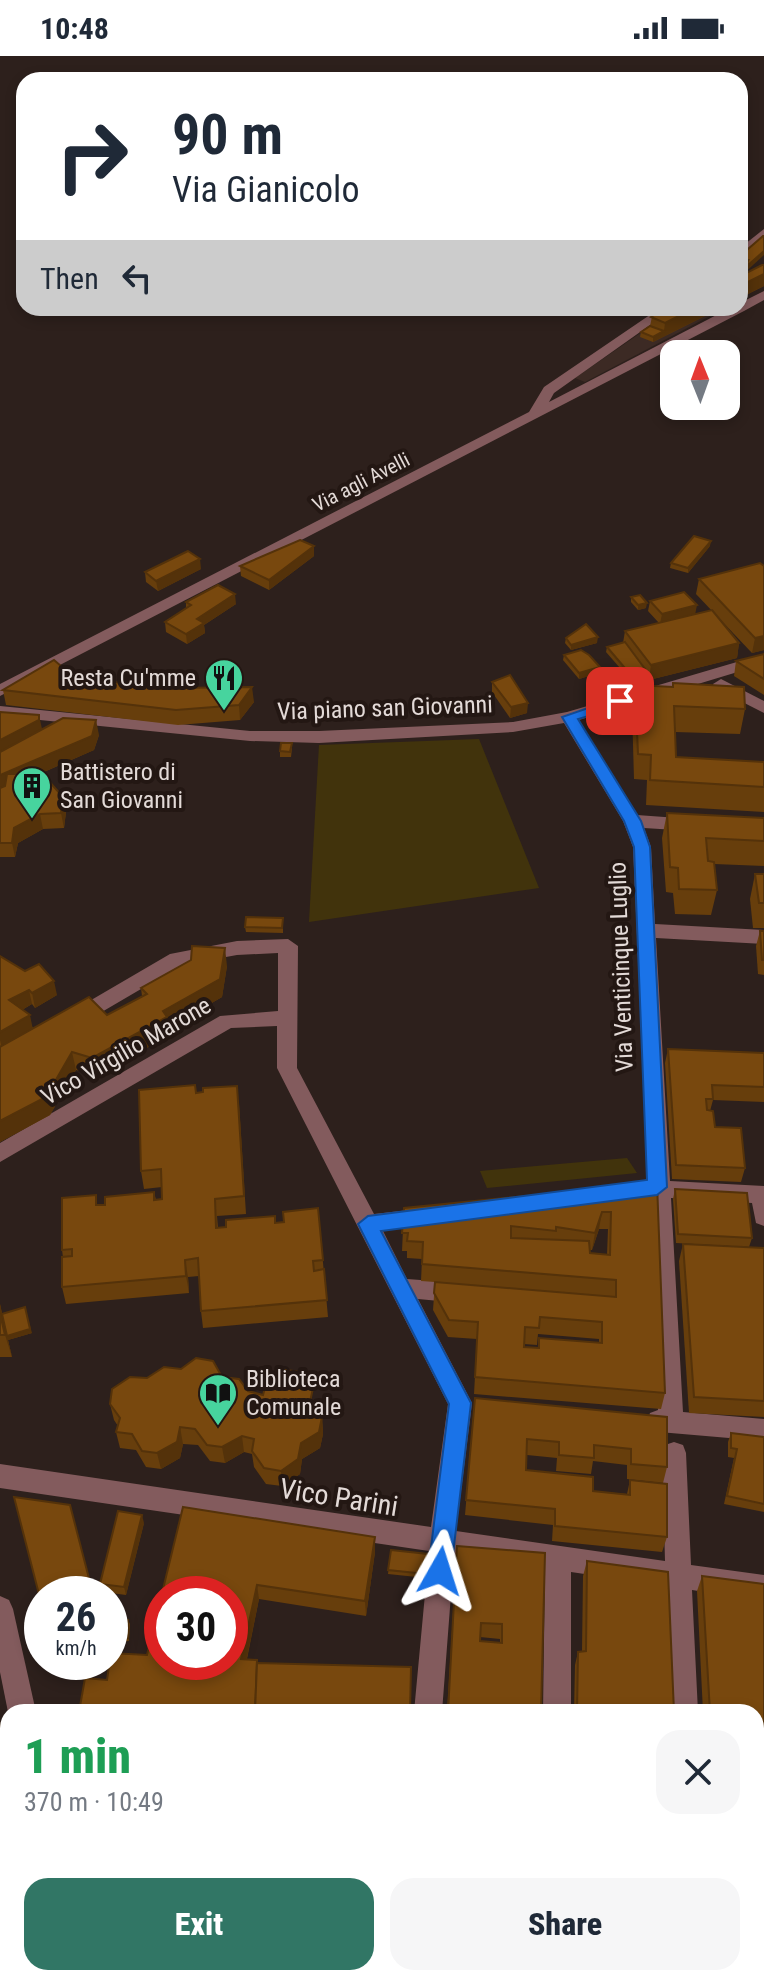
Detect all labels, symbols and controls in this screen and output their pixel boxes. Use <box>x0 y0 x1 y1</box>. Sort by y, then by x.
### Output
text: 10:48 <box>40 11 109 46</box>
text: 90 m <box>172 102 283 168</box>
icon: right <box>40 104 144 208</box>
text: Via Gianicolo <box>172 169 359 211</box>
icon: left <box>115 256 159 300</box>
text: Then <box>40 261 99 296</box>
north arrow <box>660 340 740 420</box>
map controls <box>660 340 740 420</box>
street label: Via agli Avelli <box>308 447 414 517</box>
restaurant icon: Resta Cu'mme <box>203 657 245 712</box>
place label: Resta Cu'mme <box>60 664 196 692</box>
pin <box>586 667 654 735</box>
icon: arrive <box>598 679 642 723</box>
street label: Via piano san Giovanni <box>277 690 493 726</box>
place label: Battistero di San Giovanni <box>60 758 183 814</box>
building icon: Battistero di San Giovanni <box>11 765 53 820</box>
street label: Via Venticinque Luglio <box>603 861 639 1073</box>
street label: Vico Virgilio Marone <box>36 991 216 1111</box>
place label: Biblioteca Comunale <box>246 1365 341 1421</box>
library icon: Biblioteca Comunale <box>197 1372 239 1427</box>
street label: Vico Parini <box>277 1472 400 1523</box>
position arrow <box>398 1529 482 1613</box>
speed limit sign: 30 <box>144 1576 248 1680</box>
text: 26 <box>56 1594 96 1641</box>
text: km/h <box>55 1636 97 1660</box>
text: 1 min <box>24 1728 131 1785</box>
button: close <box>656 1730 740 1814</box>
text: 370 m · 10:49 <box>24 1787 164 1817</box>
button: Exit <box>24 1878 374 1970</box>
button: Share <box>390 1878 740 1970</box>

